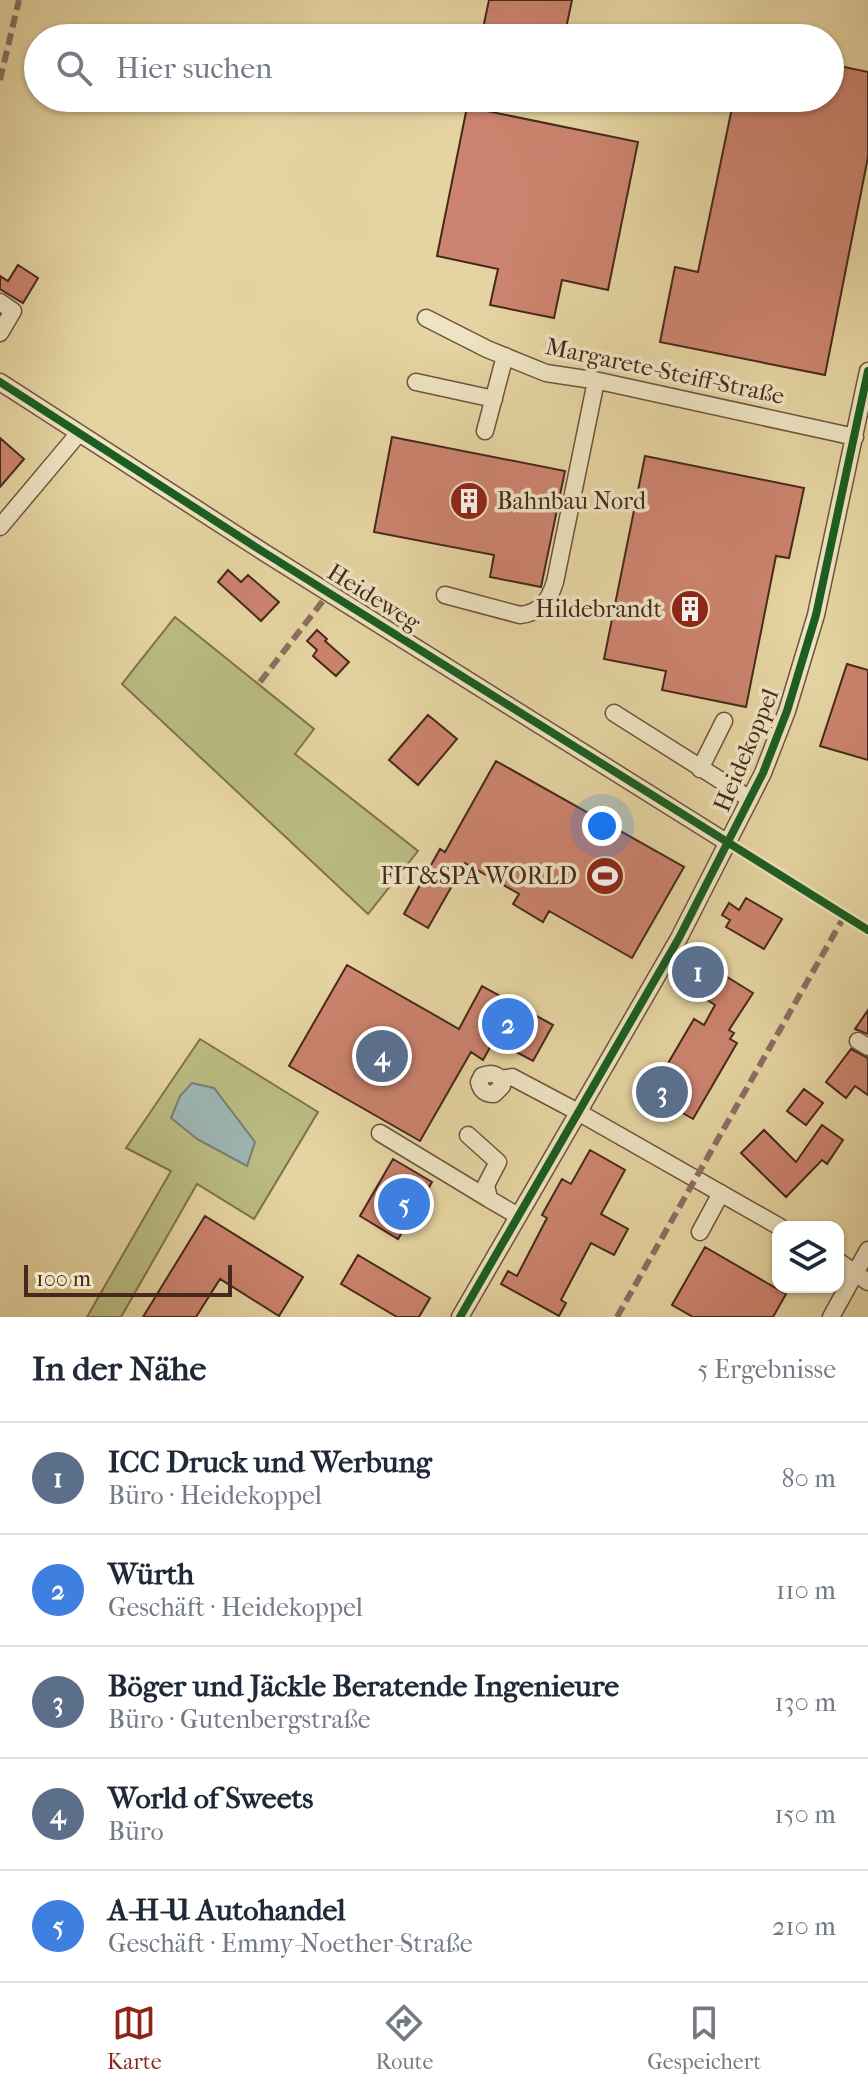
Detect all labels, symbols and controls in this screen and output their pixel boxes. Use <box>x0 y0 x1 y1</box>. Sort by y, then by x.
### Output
search box <box>24 24 844 112</box>
icon: search <box>52 46 96 90</box>
text: Hier suchen <box>116 51 272 86</box>
street label: Margarete-Steiff-Straße <box>543 332 787 410</box>
building icon: Bahnbau Nord <box>448 480 490 522</box>
place label: Bahnbau Nord <box>497 487 647 515</box>
street label: Heideweg <box>322 557 427 637</box>
building icon: Hildebrandt <box>669 588 711 630</box>
place label: Hildebrandt <box>535 595 662 623</box>
street label: Heidekoppel <box>708 684 785 816</box>
your location <box>582 806 622 846</box>
sports icon: FIT&SPA WORLD <box>584 855 626 897</box>
place label: FIT&SPA WORLD <box>380 862 577 890</box>
pin: 1 <box>672 942 724 1002</box>
pin: 2 <box>482 994 534 1054</box>
pin: 4 <box>356 1026 408 1086</box>
pin: 3 <box>636 1062 688 1122</box>
pin: 5 <box>378 1174 430 1234</box>
map controls <box>772 1221 844 1293</box>
button: layers <box>772 1221 844 1293</box>
scale bar <box>24 1261 232 1297</box>
text: 100 m <box>36 1266 91 1292</box>
text: In der Nähe <box>32 1349 206 1389</box>
text: 5 Ergebnisse <box>697 1354 836 1385</box>
text: ICC Druck und Werbung <box>108 1445 432 1480</box>
text: 1 <box>53 1463 63 1494</box>
text: 80 m <box>781 1463 836 1494</box>
text: Büro · Heidekoppel <box>108 1480 322 1511</box>
text: Würth <box>108 1557 194 1592</box>
text: 2 <box>51 1575 65 1606</box>
text: 110 m <box>776 1575 836 1606</box>
text: Geschäft · Heidekoppel <box>108 1592 363 1623</box>
text: Böger und Jäckle Beratende Ingenieure <box>108 1669 619 1704</box>
text: 3 <box>53 1687 63 1718</box>
text: 130 m <box>775 1687 836 1718</box>
text: Büro · Gutenbergstraße <box>108 1704 371 1735</box>
text: World of Sweets <box>108 1781 313 1816</box>
text: 4 <box>50 1799 66 1830</box>
text: 150 m <box>774 1799 836 1830</box>
text: Büro <box>108 1816 164 1847</box>
text: A-H-U Autohandel <box>108 1893 346 1928</box>
text: 5 <box>52 1911 64 1942</box>
text: 210 m <box>772 1911 836 1942</box>
text: Geschäft · Emmy-Noether-Straße <box>108 1928 473 1959</box>
tab: Karte <box>107 2001 162 2075</box>
tab: Route <box>376 2001 433 2075</box>
tab: Gespeichert <box>647 2001 761 2075</box>

